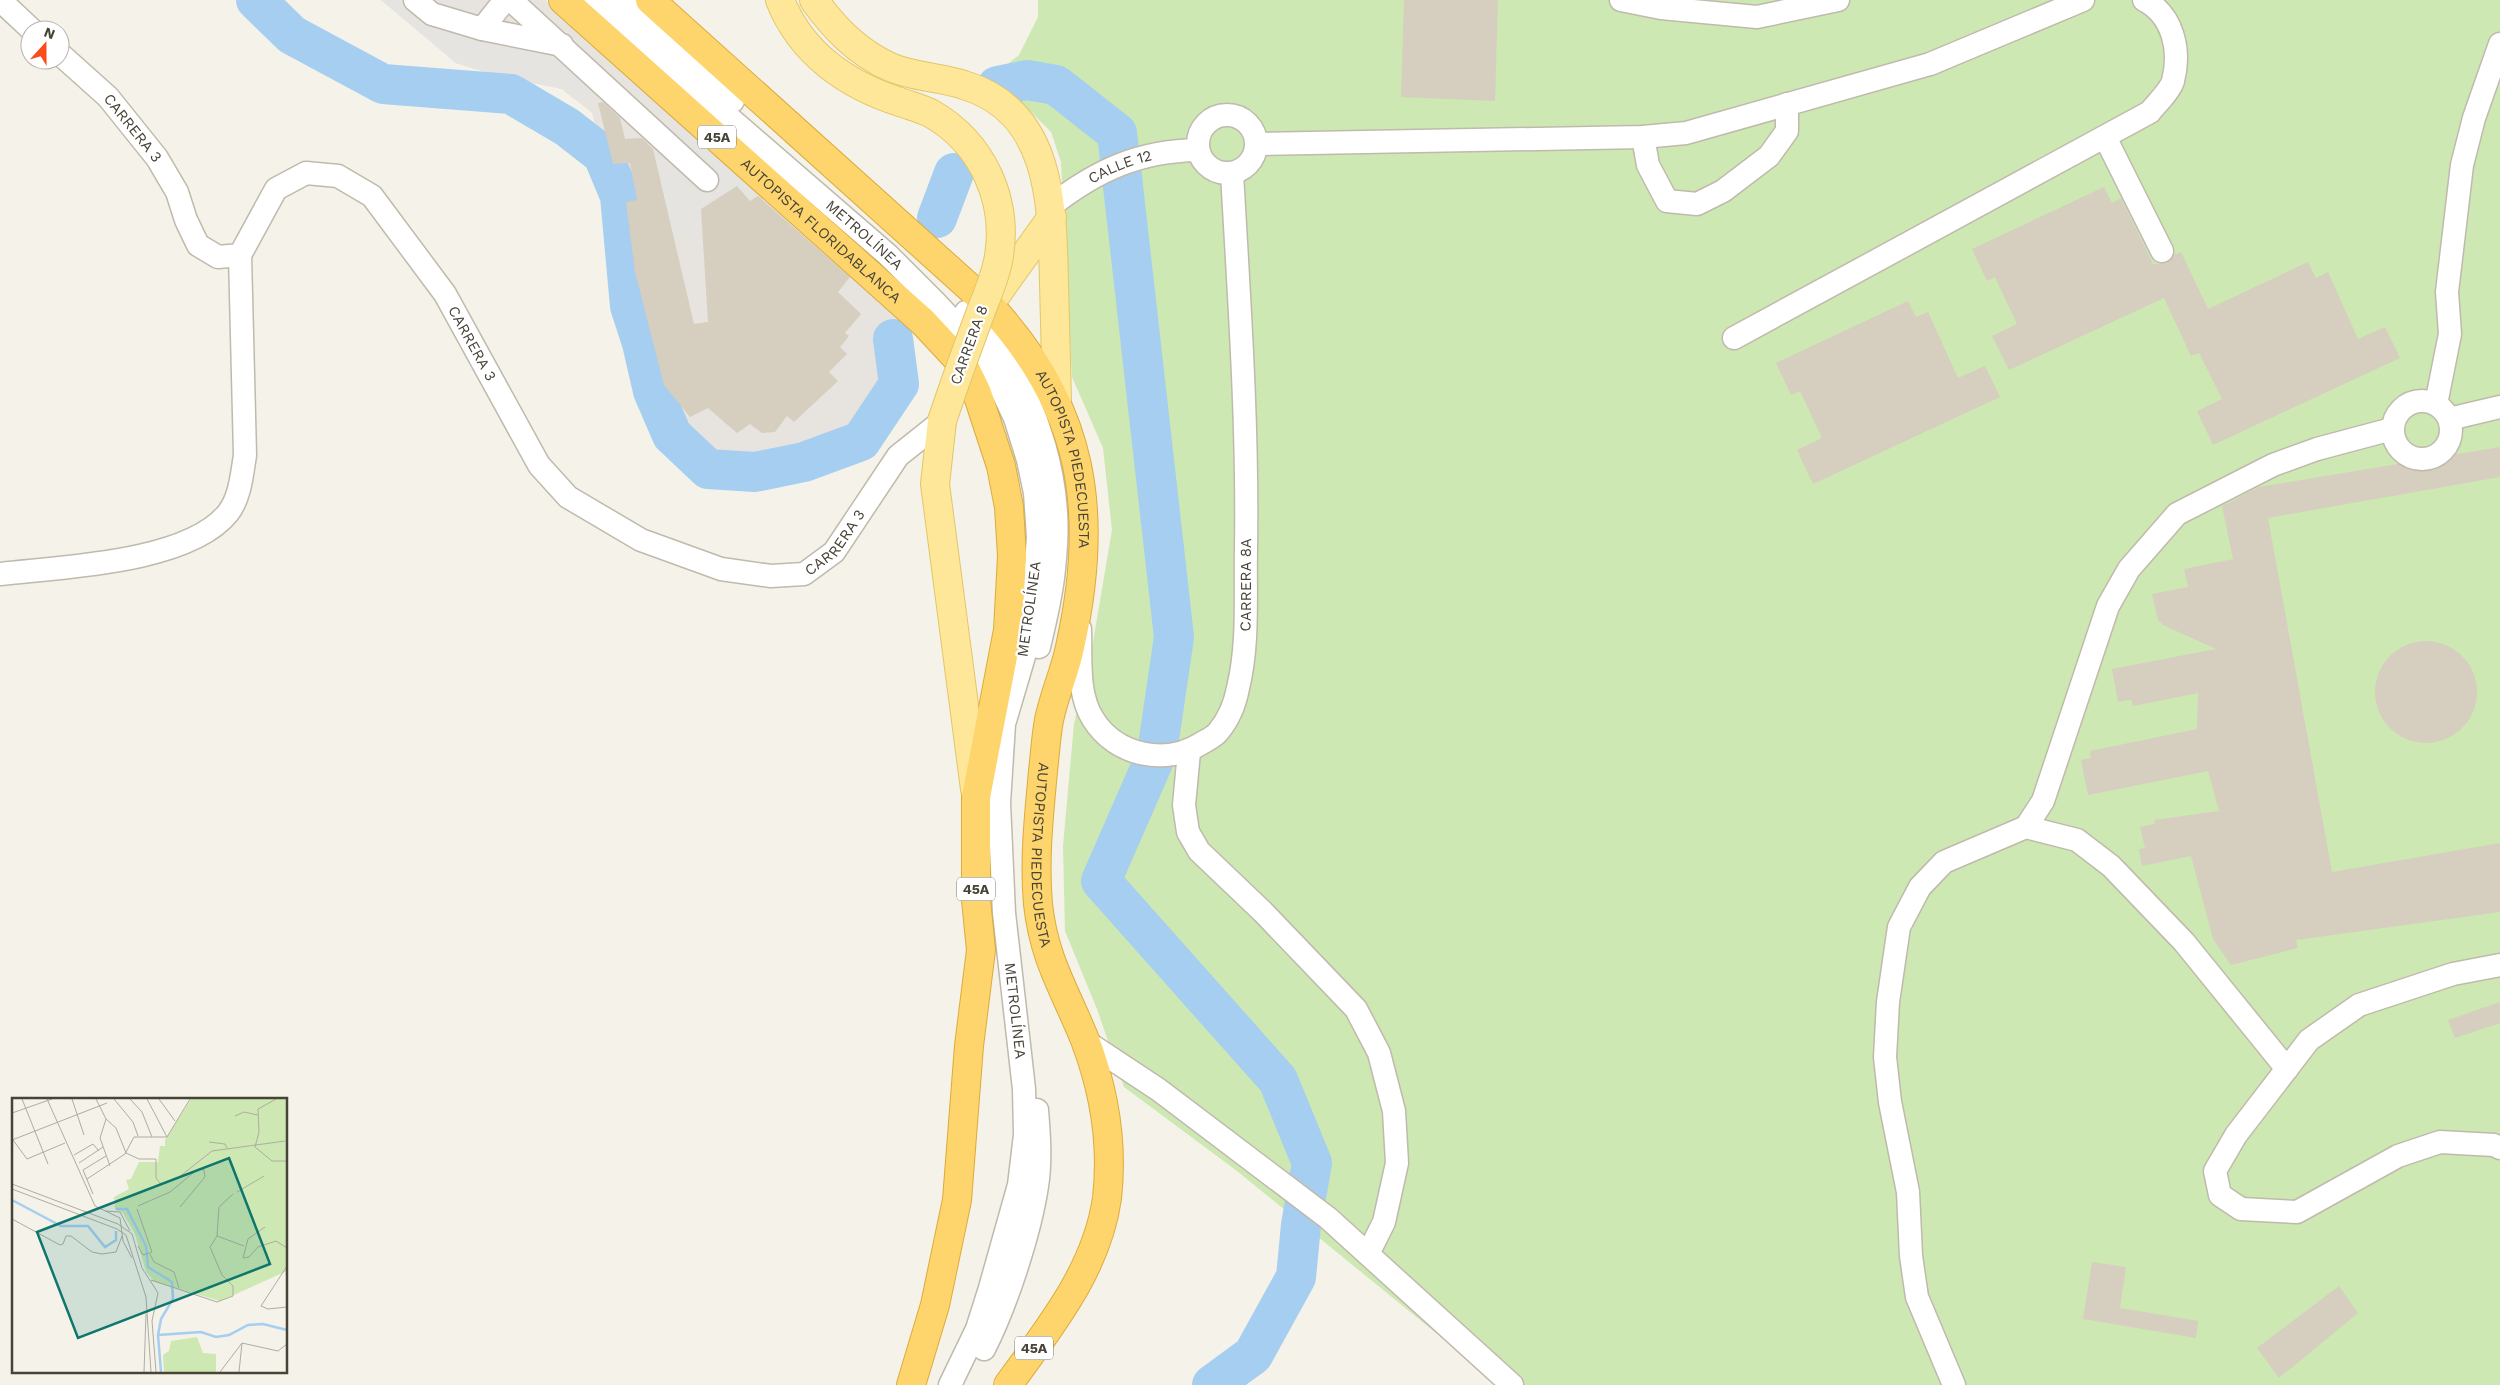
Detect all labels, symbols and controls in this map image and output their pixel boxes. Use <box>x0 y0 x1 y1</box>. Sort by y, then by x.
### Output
north arrow <box>20 20 70 70</box>
text: N <box>42 24 57 42</box>
street label: CARRERA 3 <box>100 90 166 166</box>
road number: 45A <box>698 125 736 148</box>
street label: CALLE 12 <box>1085 146 1154 188</box>
street label: AUTOPISTA FLORIDABLANCA <box>737 154 905 307</box>
street label: METROLÍNEA <box>822 196 907 274</box>
street label: CARRERA 3 <box>444 303 500 384</box>
street label: CARRERA 8 <box>946 303 992 387</box>
street label: AUTOPISTA PIEDECUESTA <box>1032 366 1093 549</box>
street label: CARRERA 3 <box>801 506 869 579</box>
street label: CARRERA 8A <box>1236 538 1255 632</box>
street label: METROLÍNEA <box>1013 560 1045 658</box>
street label: AUTOPISTA PIEDECUESTA <box>1027 761 1055 949</box>
road number: 45A <box>957 878 995 901</box>
street label: METROLÍNEA <box>1001 962 1030 1060</box>
inset map <box>12 1098 288 1372</box>
road number: 45A <box>1015 1336 1053 1360</box>

